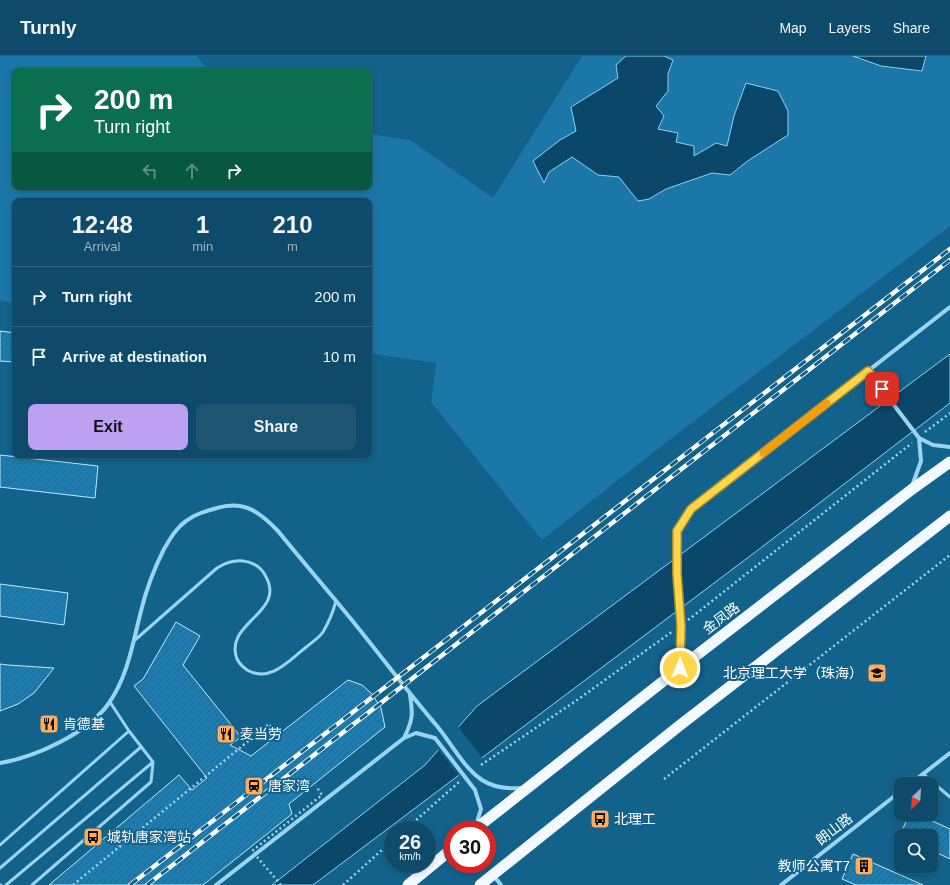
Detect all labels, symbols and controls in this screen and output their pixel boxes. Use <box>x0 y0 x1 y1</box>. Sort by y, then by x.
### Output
text: Turnly <box>20 17 77 38</box>
text: Map <box>779 20 807 36</box>
text: Layers <box>829 20 871 36</box>
text: Share <box>893 20 930 36</box>
icon: right <box>28 84 80 136</box>
text: 200 m <box>94 84 173 115</box>
text: Turn right <box>94 117 170 137</box>
icon: left <box>139 160 161 182</box>
icon: ahead <box>181 160 203 182</box>
icon: right <box>223 160 245 182</box>
text: 12:48 <box>71 211 133 238</box>
text: 1 <box>196 211 209 238</box>
text: 210 <box>273 211 313 238</box>
text: Arrival <box>84 239 121 254</box>
text: min <box>192 239 213 254</box>
text: m <box>287 239 298 254</box>
icon: right <box>28 286 50 308</box>
text: Turn right <box>62 288 132 305</box>
text: 200 m <box>314 288 356 305</box>
icon: arrive <box>28 346 50 368</box>
text: Arrive at destination <box>62 348 207 365</box>
text: 10 m <box>323 348 356 365</box>
pin <box>865 372 899 406</box>
icon: arrive <box>871 378 893 400</box>
button: Exit <box>28 404 188 450</box>
button: Share <box>196 404 356 450</box>
street label: 金凤路 <box>699 599 743 637</box>
position arrow <box>659 647 701 689</box>
school or university icon: 北京理工大学（珠海） <box>866 662 888 684</box>
place label: 北京理工大学（珠海） <box>723 665 863 681</box>
restaurant icon: 肯德基 <box>38 713 60 735</box>
place label: 肯德基 <box>63 716 105 732</box>
restaurant icon: 麦当劳 <box>215 723 237 745</box>
place label: 麦当劳 <box>240 726 282 742</box>
station icon: 唐家湾 <box>243 775 265 797</box>
north arrow <box>894 777 938 821</box>
map controls <box>894 777 938 873</box>
place label: 唐家湾 <box>268 778 310 794</box>
bus stop icon: 北理工 <box>589 808 611 830</box>
street label: 朗山路 <box>813 810 855 848</box>
place label: 北理工 <box>614 811 656 827</box>
speed limit sign: 30 <box>444 821 496 873</box>
bus stop icon: 城轨唐家湾站 <box>82 826 104 848</box>
place label: 城轨唐家湾站 <box>107 829 191 845</box>
button: search <box>894 829 938 873</box>
text: 26 <box>399 831 421 853</box>
text: km/h <box>399 851 421 862</box>
building icon: 教师公寓T7 <box>853 855 875 877</box>
place label: 教师公寓T7 <box>778 858 850 874</box>

